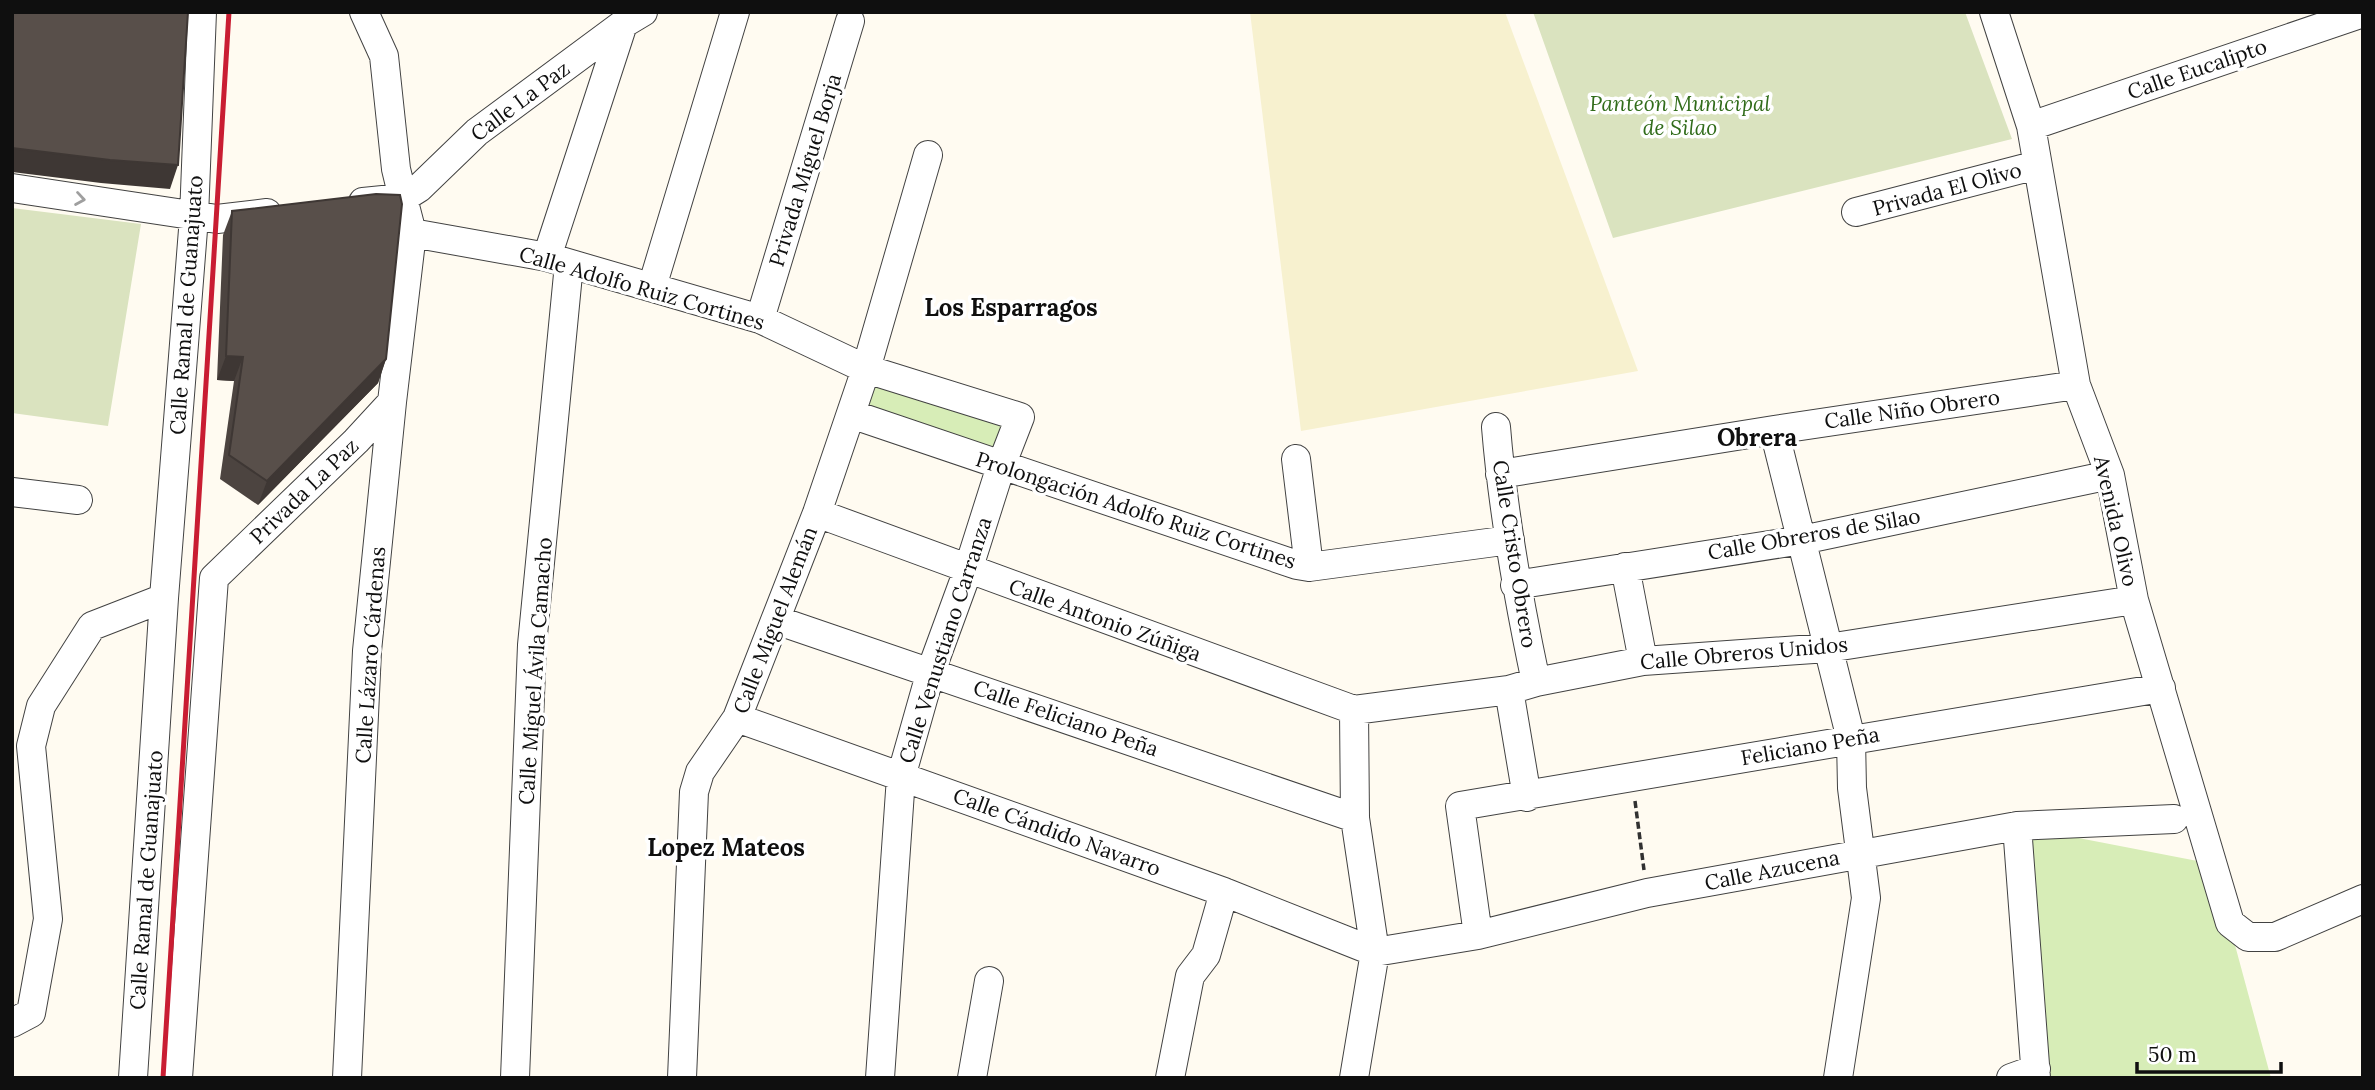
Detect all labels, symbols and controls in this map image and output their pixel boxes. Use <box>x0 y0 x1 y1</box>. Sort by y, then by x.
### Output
street label: Calle Eucalipto <box>2124 33 2270 105</box>
street label: Calle La Paz <box>465 55 575 147</box>
street label: Privada Miguel Borja <box>763 70 847 270</box>
park label: Panteón Municipal de Silao <box>1589 90 1771 141</box>
street label: Privada El Olivo <box>1869 156 2025 222</box>
street label: Calle Ramal de Guanajuato <box>163 174 209 436</box>
one-way arrow <box>74 191 86 206</box>
street label: Calle Adolfo Ruiz Cortines <box>516 240 768 336</box>
district label: Los Esparragos <box>924 292 1098 323</box>
street label: Calle Niño Obrero <box>1823 383 2001 435</box>
district label: Obrera <box>1717 422 1797 453</box>
street label: Privada La Paz <box>244 432 364 550</box>
street label: Prolongación Adolfo Ruiz Cortines <box>972 445 1300 575</box>
street label: Avenida Olivo <box>2088 452 2144 589</box>
street label: Calle Cristo Obrero <box>1487 458 1543 650</box>
street label: Calle Obreros de Silao <box>1706 502 1922 566</box>
street label: Calle Venustiano Carranza <box>892 513 998 767</box>
street label: Calle Miguel Alemán <box>727 522 823 717</box>
street label: Calle Miguel Ávila Camacho <box>512 536 558 806</box>
street label: Calle Lázaro Cárdenas <box>349 546 391 764</box>
street label: Calle Antonio Zúñiga <box>1005 573 1205 667</box>
street label: Calle Obreros Unidos <box>1639 630 1849 676</box>
street label: Calle Feliciano Peña <box>970 674 1162 762</box>
street label: Feliciano Peña <box>1739 721 1882 771</box>
street label: Calle Ramal de Guanajuato <box>123 749 169 1011</box>
street label: Calle Cándido Navarro <box>950 782 1164 882</box>
district label: Lopez Mateos <box>647 832 805 863</box>
street label: Calle Azucena <box>1702 844 1842 896</box>
scale bar <box>2137 1030 2280 1074</box>
text: 50 m <box>2148 1041 2197 1068</box>

